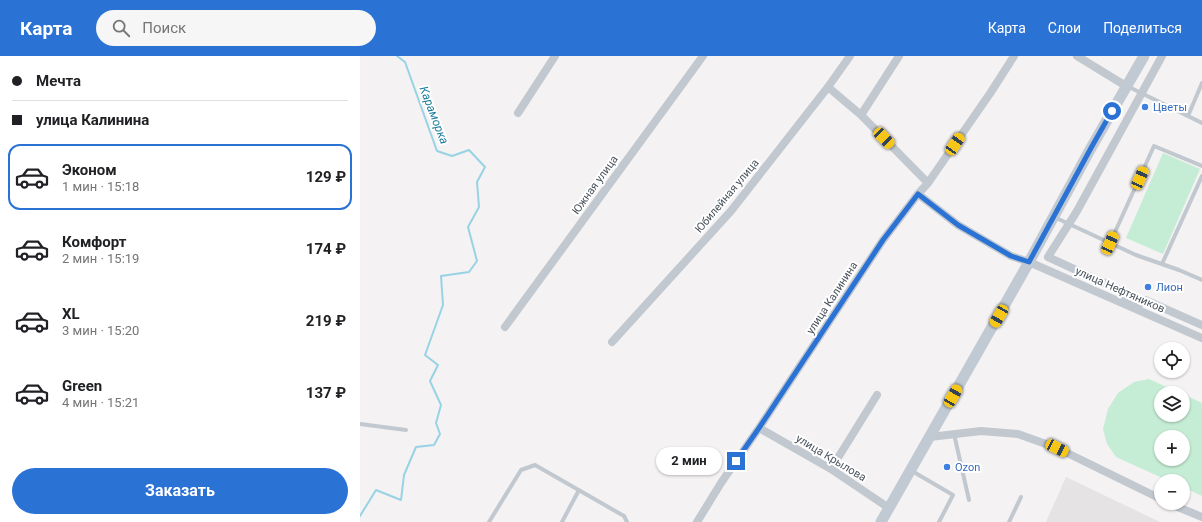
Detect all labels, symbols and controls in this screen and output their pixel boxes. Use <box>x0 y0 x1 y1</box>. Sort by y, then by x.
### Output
search box <box>96 10 376 46</box>
text: Карта <box>20 17 72 40</box>
icon: search <box>110 17 132 39</box>
text: Поиск <box>142 19 186 37</box>
text: Карта <box>988 20 1026 36</box>
text: Слои <box>1048 20 1081 36</box>
text: Поделиться <box>1103 20 1182 36</box>
text: Мечта <box>36 72 81 90</box>
water label: Караморка <box>417 84 451 146</box>
place label: Цветы <box>1153 101 1187 114</box>
route start <box>1103 102 1121 120</box>
marker: Цветы <box>1140 102 1150 112</box>
text: улица Калинина <box>36 111 149 129</box>
car <box>871 125 897 151</box>
car <box>943 131 967 157</box>
street label: Южная улица <box>569 153 621 217</box>
street label: Юбилейная улица <box>692 157 762 235</box>
icon: car <box>14 159 50 195</box>
text: Эконом <box>62 161 117 179</box>
car <box>1130 165 1150 191</box>
text: 129 ₽ <box>306 168 346 186</box>
text: 1 мин · 15:18 <box>62 179 139 194</box>
car <box>1100 230 1120 256</box>
icon: car <box>14 231 50 267</box>
text: Комфорт <box>62 233 126 251</box>
text: 174 ₽ <box>306 240 346 258</box>
text: 2 мин · 15:19 <box>62 251 139 266</box>
street label: улица Калинина <box>804 259 860 337</box>
street label: улица Нефтяников <box>1073 264 1167 316</box>
place label: Лион <box>1156 281 1183 294</box>
marker: Лион <box>1143 282 1153 292</box>
icon: car <box>14 303 50 339</box>
car <box>988 303 1010 329</box>
text: XL <box>62 305 80 323</box>
text: 219 ₽ <box>306 312 346 330</box>
text: 3 мин · 15:20 <box>62 323 139 338</box>
map controls <box>1154 342 1190 510</box>
button: locate <box>1154 342 1190 378</box>
icon: car <box>14 375 50 411</box>
text: Green <box>62 377 102 395</box>
car <box>942 383 964 409</box>
text: 137 ₽ <box>306 384 346 402</box>
button: layers <box>1154 386 1190 422</box>
text: 4 мин · 15:21 <box>62 395 139 410</box>
button: + <box>1154 430 1190 466</box>
street label: улица Крылова <box>794 432 868 484</box>
car <box>1044 437 1070 459</box>
callout: 2 мин <box>656 447 722 475</box>
route end <box>727 452 745 470</box>
text: 2 мин <box>671 453 707 468</box>
place label: Ozon <box>955 461 980 474</box>
marker: Ozon <box>942 462 952 472</box>
button: Заказать <box>12 468 348 514</box>
button: − <box>1154 474 1190 510</box>

